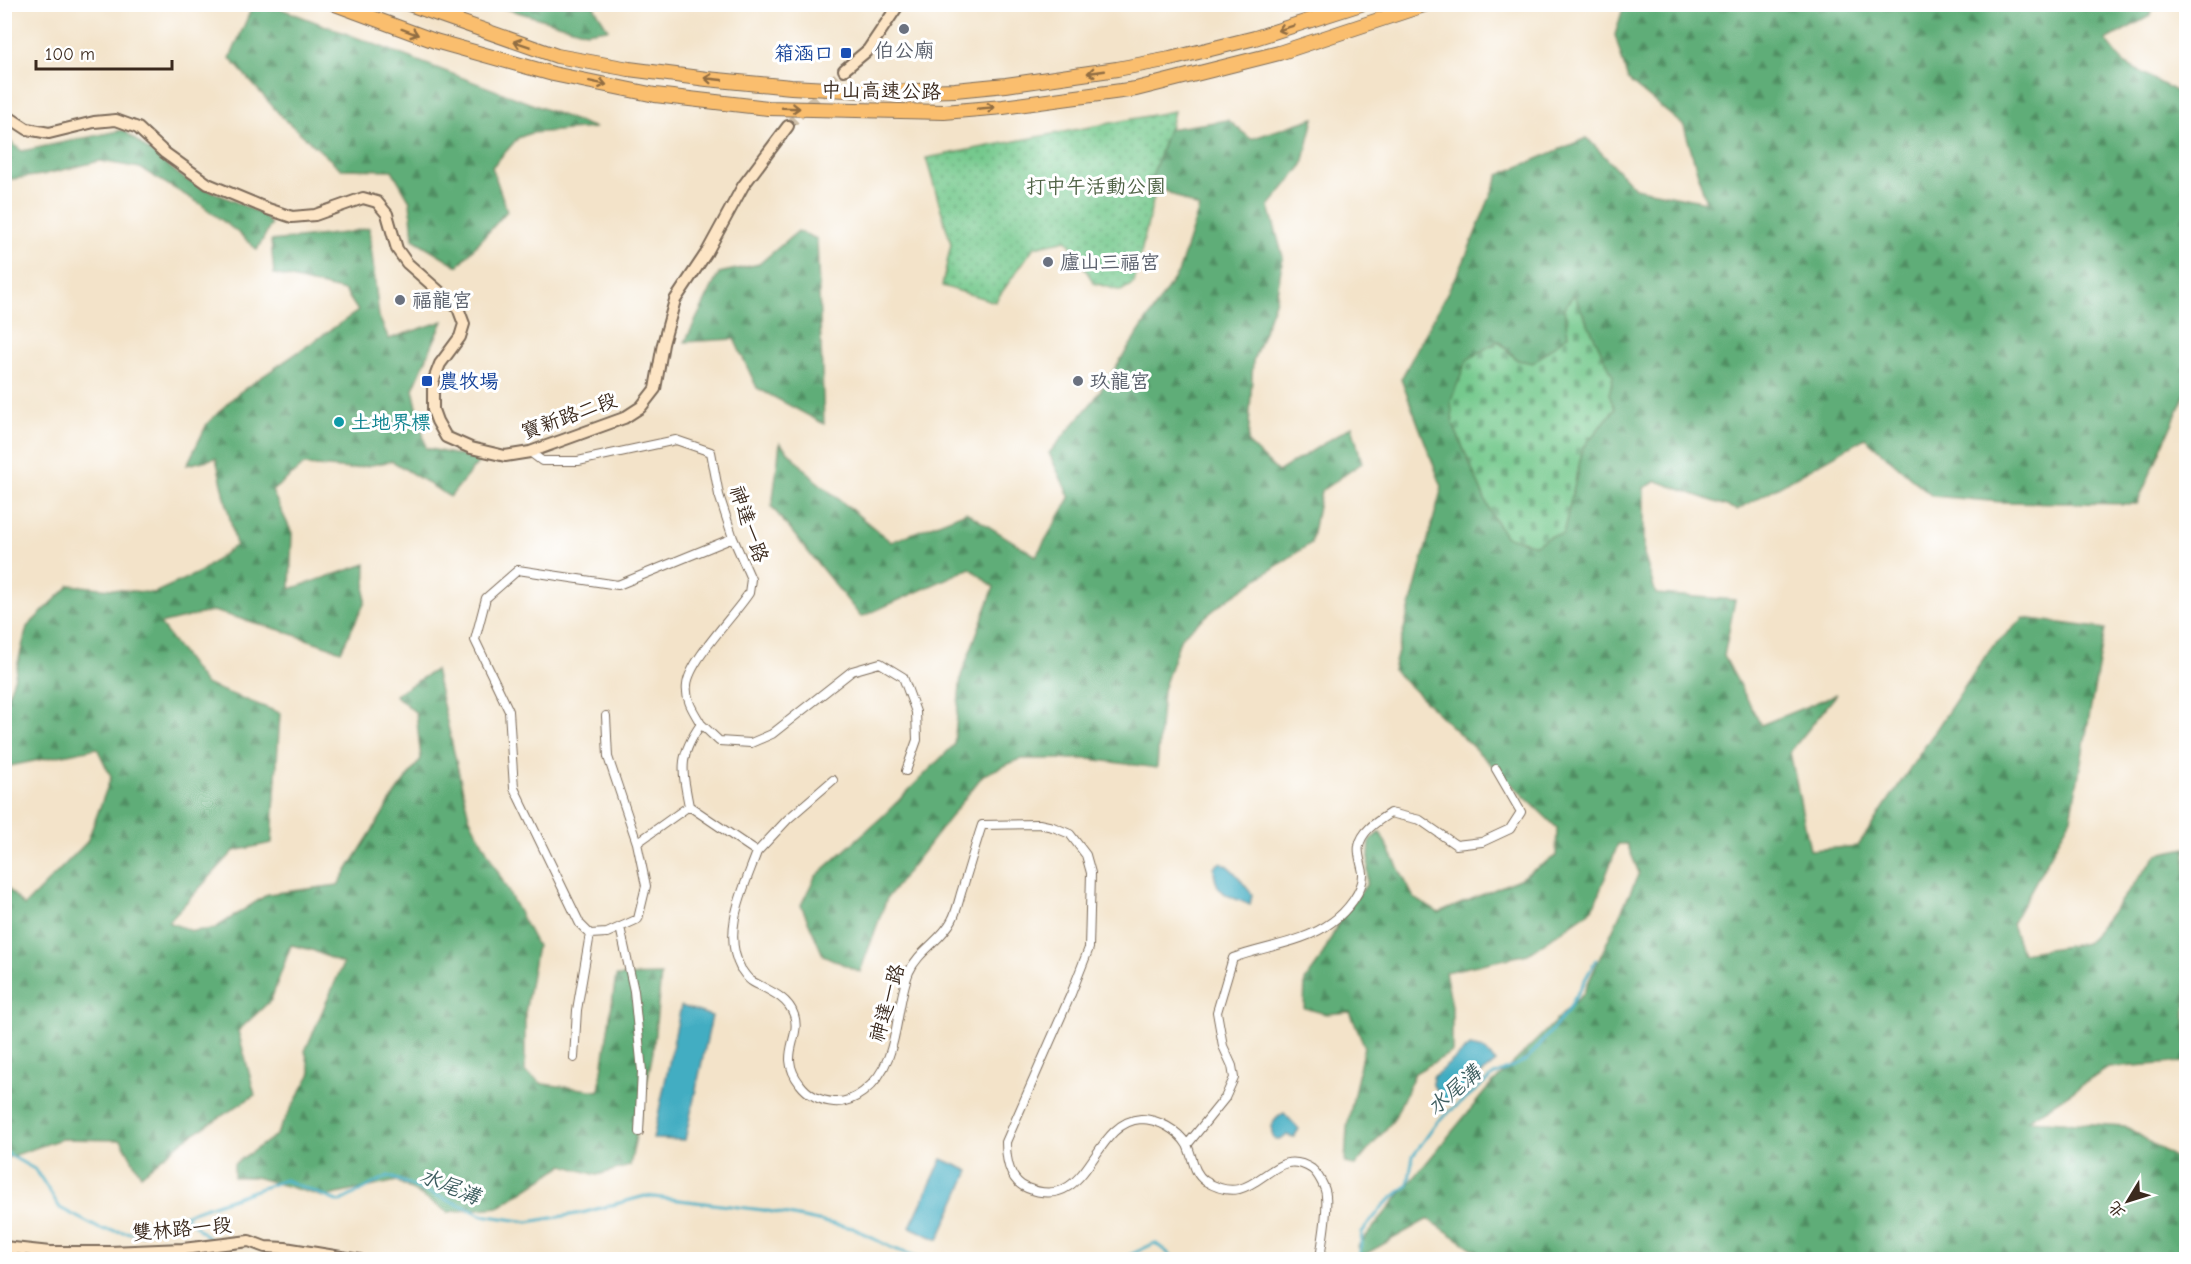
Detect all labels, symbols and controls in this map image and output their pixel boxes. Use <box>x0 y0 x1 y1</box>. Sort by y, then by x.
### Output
marker: 伯公廟 <box>897 22 911 36</box>
one-way arrow <box>1277 23 1296 34</box>
one-way arrow <box>400 28 419 39</box>
scale bar <box>36 33 172 71</box>
one-way arrow <box>513 38 532 49</box>
place label: 伯公廟 <box>874 39 934 62</box>
place label: 箱涵口 <box>774 42 834 65</box>
text: 100 m <box>45 44 95 65</box>
marker: 箱涵口 <box>839 46 853 60</box>
one-way arrow <box>1086 67 1106 78</box>
one-way arrow <box>704 73 724 84</box>
one-way arrow <box>587 78 607 89</box>
street label: 中山高速公路 <box>821 78 942 104</box>
one-way arrow <box>780 103 800 114</box>
one-way arrow <box>975 103 995 114</box>
park label: 打中午活動公園 <box>1026 175 1166 198</box>
place label: 廬山三福宫 <box>1060 251 1160 274</box>
marker: 廬山三福宫 <box>1041 255 1055 269</box>
place label: 福龍宮 <box>412 289 472 312</box>
marker: 福龍宮 <box>393 293 407 307</box>
place label: 農牧場 <box>439 370 499 393</box>
place label: 玖龍宮 <box>1090 370 1150 393</box>
marker: 農牧場 <box>420 374 434 388</box>
marker: 玖龍宮 <box>1071 374 1085 388</box>
street label: 寶新路二段 <box>518 388 620 444</box>
place label: 土地界標 <box>351 411 431 434</box>
marker: 土地界標 <box>332 415 346 429</box>
street label: 神達一路 <box>725 482 773 567</box>
street label: 神達一路 <box>865 960 909 1045</box>
water label: 水尾溝 <box>1422 1059 1487 1120</box>
water label: 水尾溝 <box>416 1163 486 1210</box>
north arrow <box>2098 1171 2158 1231</box>
text: 北 <box>2105 1198 2129 1221</box>
street label: 雙林路一段 <box>131 1213 233 1245</box>

